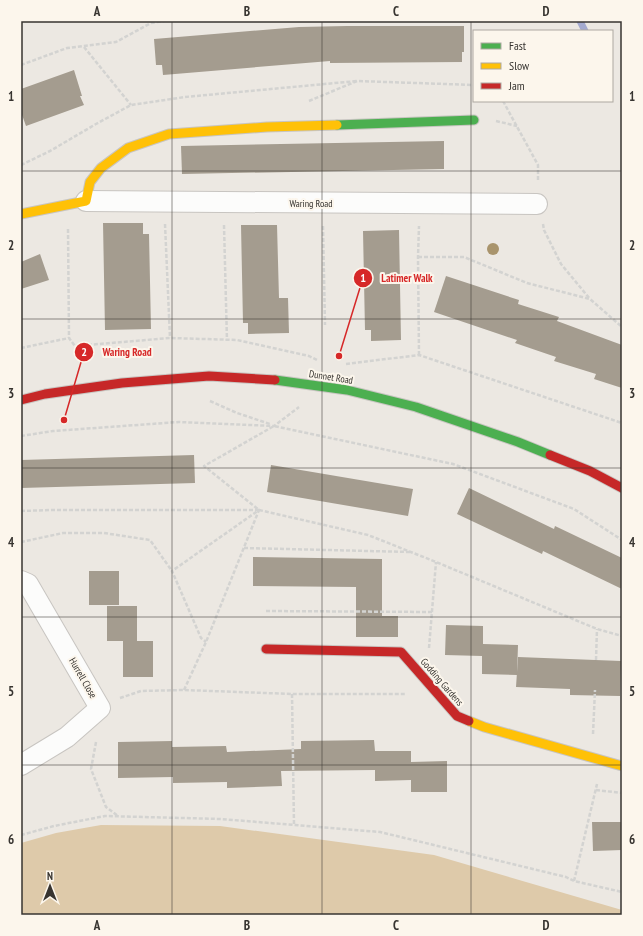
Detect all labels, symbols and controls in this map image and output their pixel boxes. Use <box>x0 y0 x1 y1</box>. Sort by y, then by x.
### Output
text: A <box>93 3 101 20</box>
text: B <box>244 3 250 20</box>
text: C <box>393 3 399 20</box>
text: D <box>543 3 550 20</box>
legend <box>473 30 613 102</box>
text: Fast <box>509 38 527 53</box>
text: Slow <box>509 58 530 73</box>
text: Jam <box>508 78 525 93</box>
text: 1 <box>8 88 14 105</box>
text: 1 <box>629 88 635 105</box>
street label: Waring Road <box>289 197 333 210</box>
text: 2 <box>8 237 14 254</box>
text: 2 <box>629 237 635 254</box>
callout: Latimer Walk <box>353 266 441 289</box>
text: 1 <box>360 270 366 285</box>
text: Latimer Walk <box>381 271 433 285</box>
callout: Waring Road <box>74 340 159 363</box>
text: 2 <box>81 344 87 359</box>
text: Waring Road <box>101 345 152 359</box>
street label: Dunnet Road <box>308 367 354 387</box>
text: 3 <box>8 385 14 402</box>
text: 3 <box>629 385 635 402</box>
text: 4 <box>8 534 15 551</box>
text: 4 <box>629 534 636 551</box>
street label: Hurrell Close <box>66 655 100 701</box>
street label: Godding Gardens <box>418 656 467 709</box>
text: 5 <box>8 683 14 700</box>
text: 5 <box>629 683 635 700</box>
text: 6 <box>8 831 14 848</box>
text: 6 <box>629 831 635 848</box>
north arrow <box>30 866 70 906</box>
text: N <box>47 869 53 883</box>
text: A <box>93 917 101 934</box>
text: B <box>244 917 250 934</box>
text: C <box>393 917 399 934</box>
text: D <box>543 917 550 934</box>

